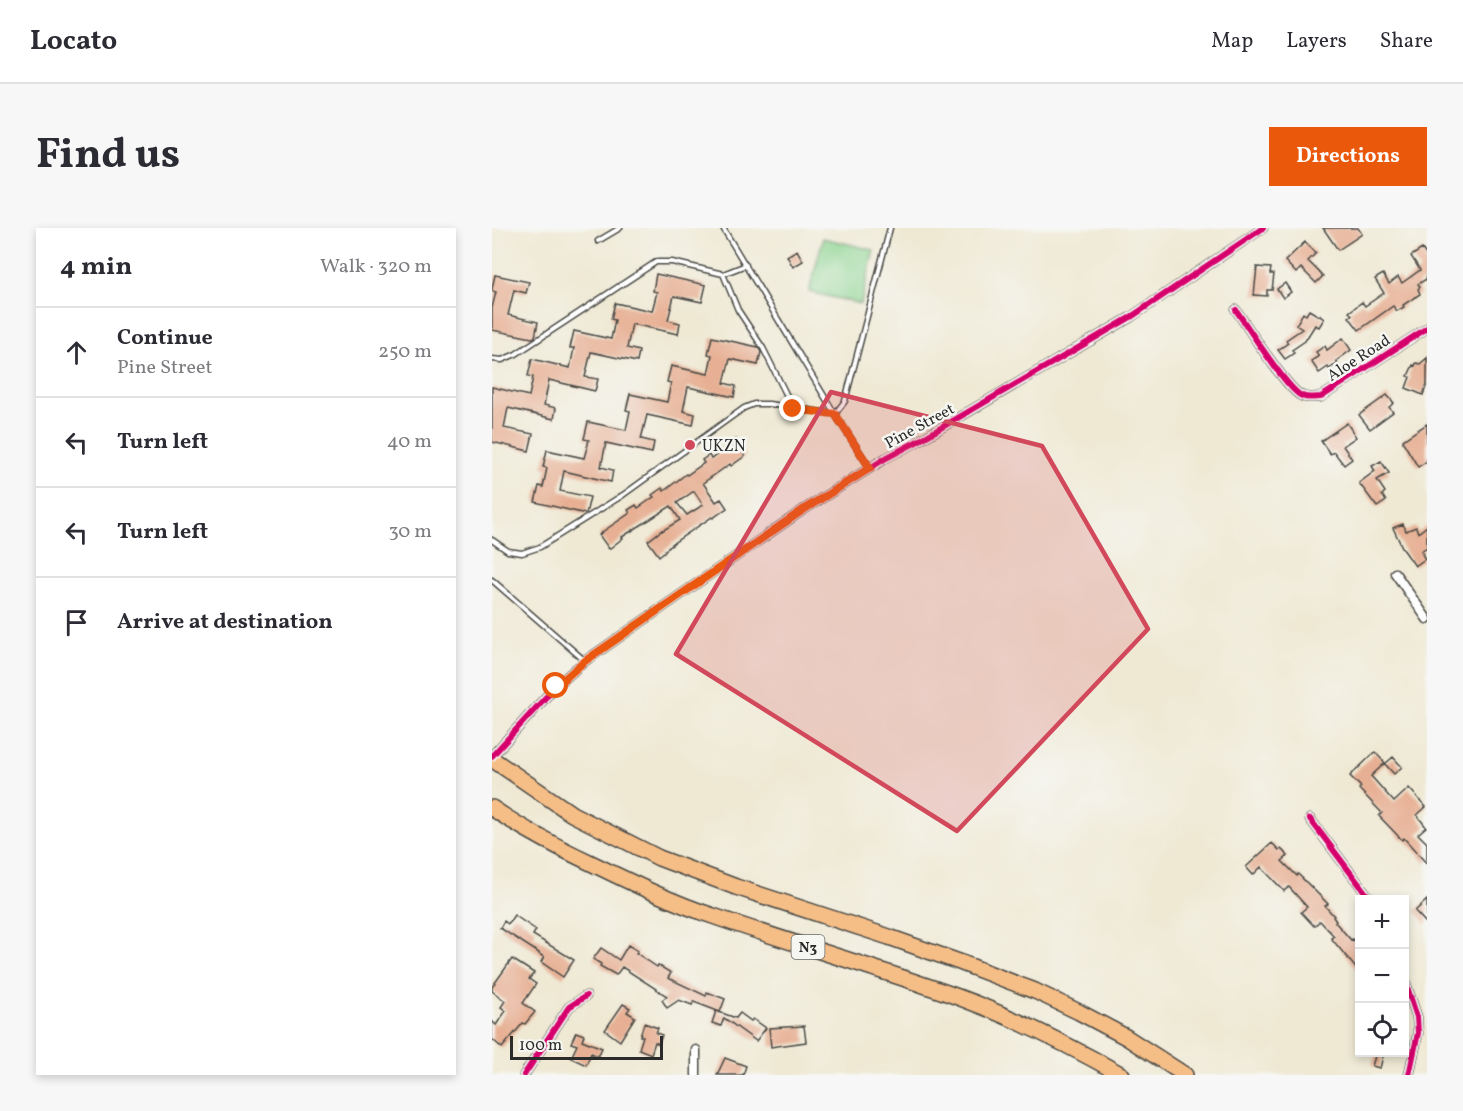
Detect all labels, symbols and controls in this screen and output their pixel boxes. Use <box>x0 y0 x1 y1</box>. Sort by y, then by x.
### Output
text: Locato <box>30 22 117 61</box>
text: Map <box>1211 27 1253 56</box>
text: Layers <box>1286 27 1347 56</box>
text: Share <box>1380 27 1433 56</box>
text: Find us <box>36 127 180 186</box>
button: Directions <box>1269 127 1427 186</box>
text: 4 min <box>60 249 132 285</box>
text: Walk · 320 m <box>320 253 432 281</box>
text: Continue <box>117 323 213 354</box>
street label: Aloe Road <box>1323 330 1395 387</box>
icon: ahead <box>60 336 93 369</box>
text: 250 m <box>378 338 432 366</box>
text: Pine Street <box>117 354 212 382</box>
route end <box>779 395 805 421</box>
street label: Pine Street <box>881 398 959 455</box>
icon: left <box>60 426 93 459</box>
text: Turn left <box>117 427 208 458</box>
text: 40 m <box>387 428 432 456</box>
place label: UKZN <box>702 436 746 458</box>
marker: UKZN <box>683 438 697 452</box>
icon: left <box>60 516 93 549</box>
text: Turn left <box>117 517 208 548</box>
text: 30 m <box>388 518 432 546</box>
icon: arrive <box>60 606 93 639</box>
text: Arrive at destination <box>117 607 333 638</box>
route start <box>542 672 568 698</box>
map controls <box>1355 895 1409 1057</box>
button: + <box>1355 895 1409 949</box>
road number: N3 <box>792 935 824 959</box>
button: − <box>1355 949 1409 1003</box>
button: locate <box>1355 1003 1409 1057</box>
scale bar <box>510 1033 663 1060</box>
text: 100 m <box>519 1035 562 1057</box>

